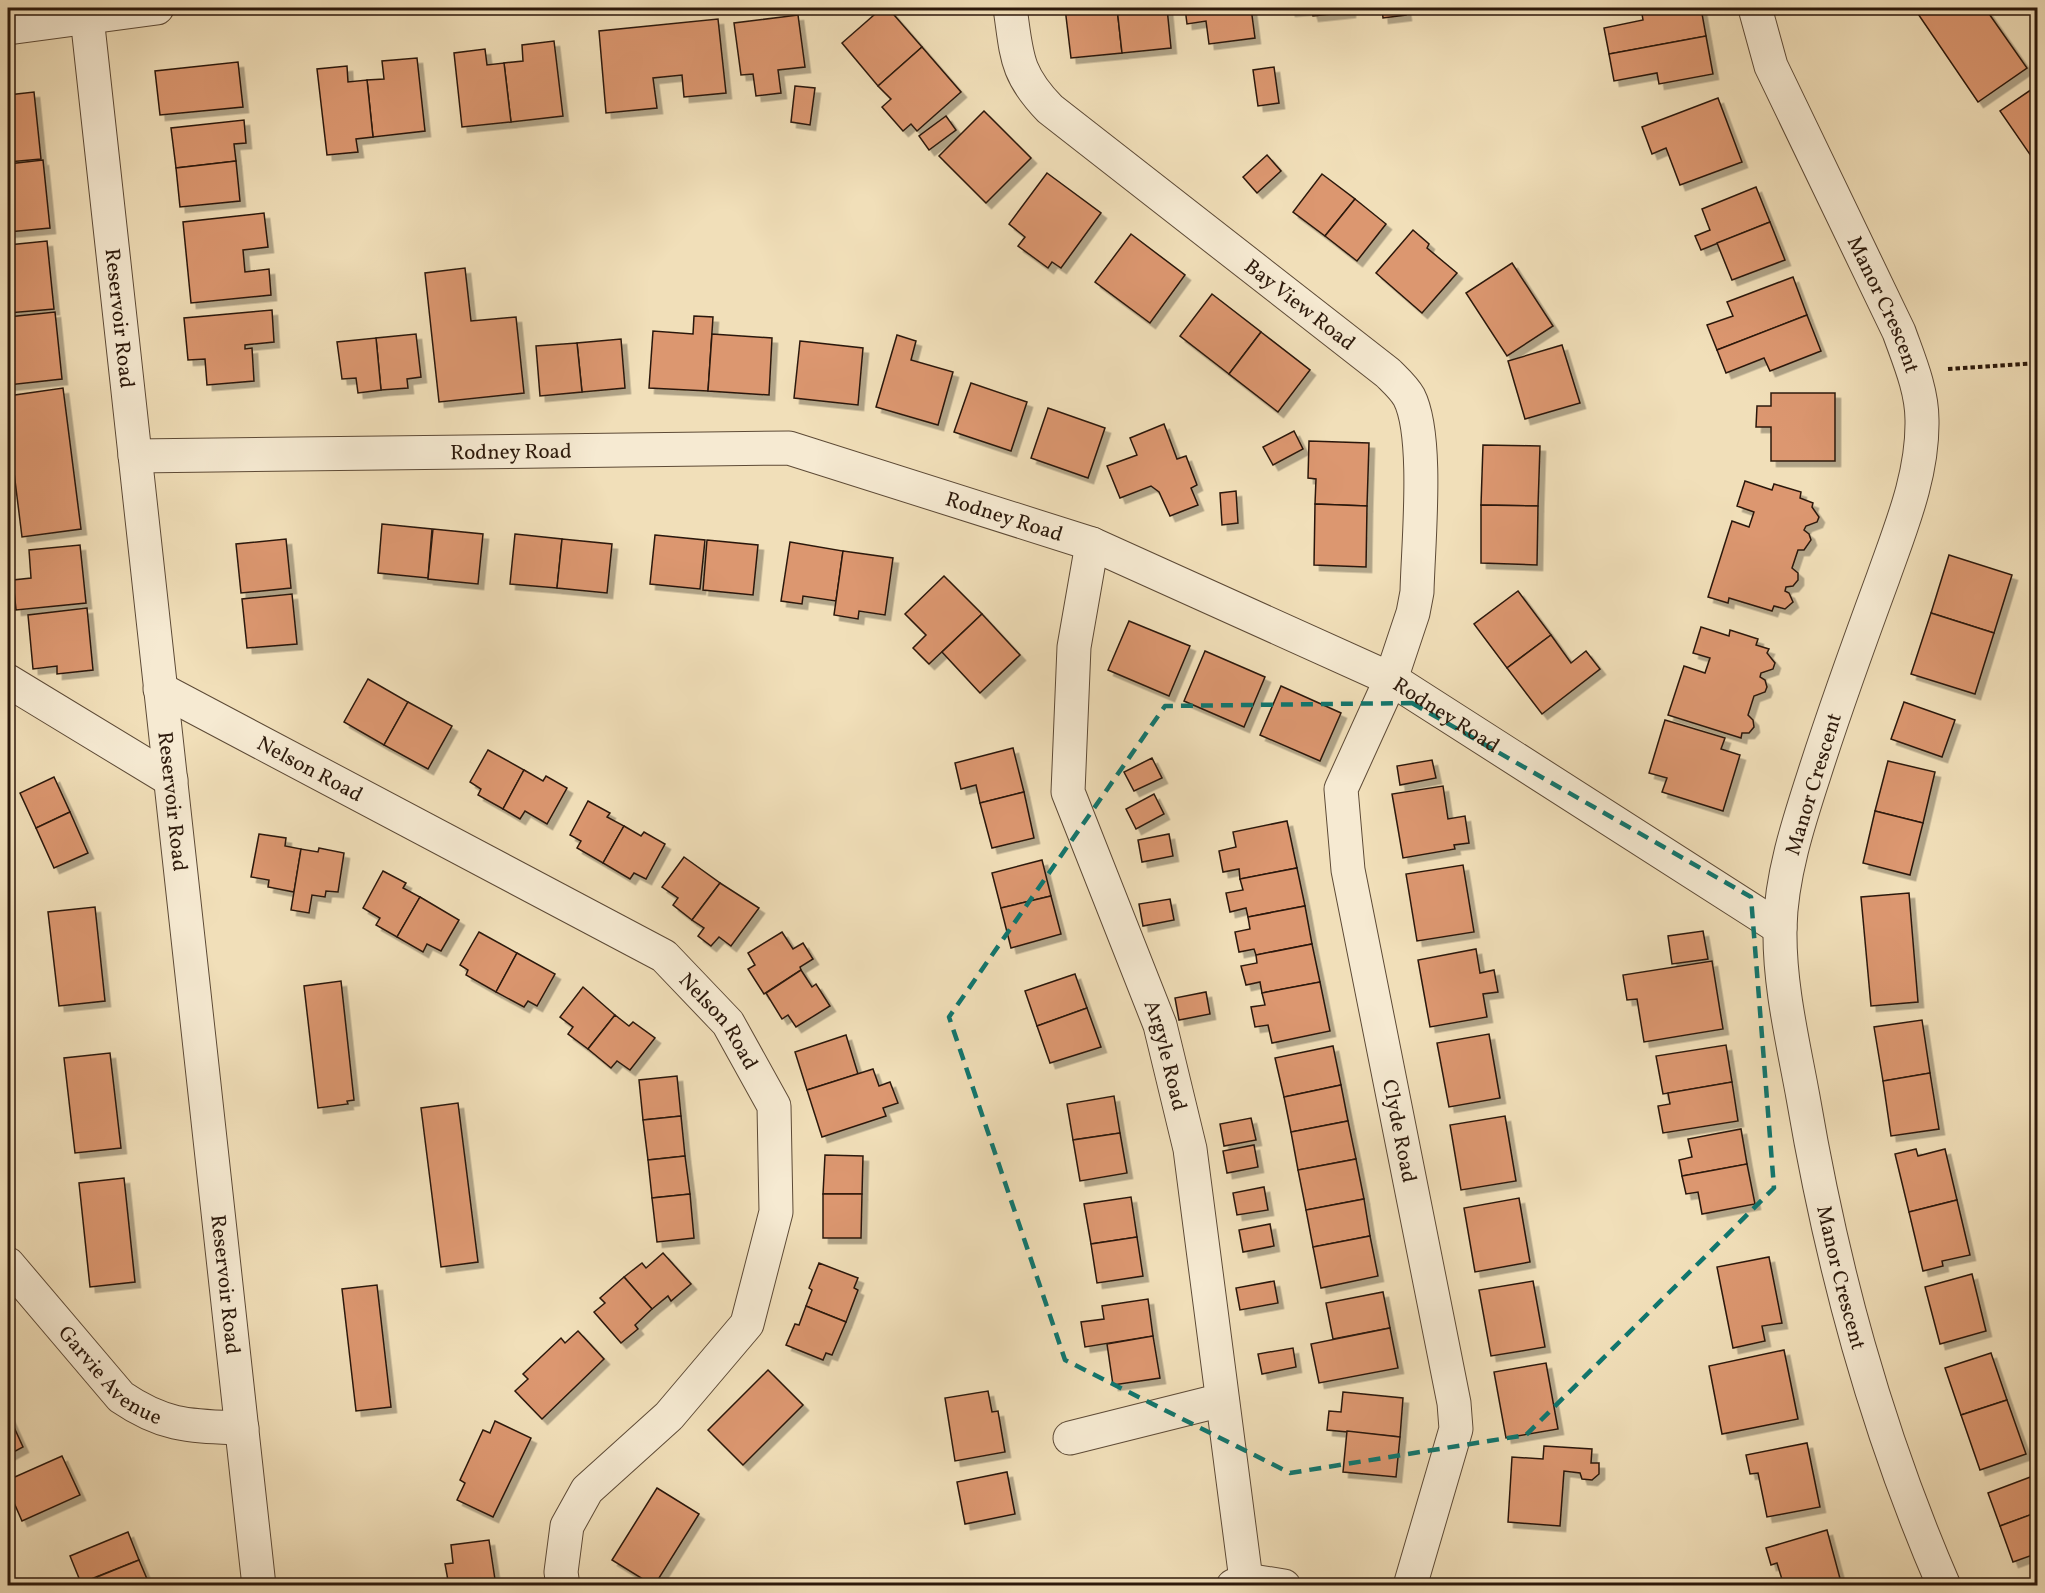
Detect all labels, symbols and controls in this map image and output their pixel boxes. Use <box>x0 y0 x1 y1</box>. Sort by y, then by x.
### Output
street label: Manor Crescent <box>1839 232 1926 377</box>
street label: Reservoir Road <box>96 247 141 390</box>
street label: Bay View Road <box>1238 253 1361 358</box>
street label: Rodney Road <box>450 438 572 468</box>
street label: Rodney Road <box>942 485 1066 550</box>
street label: Rodney Road <box>1387 671 1505 761</box>
street label: Manor Crescent <box>1779 710 1850 859</box>
street label: Reservoir Road <box>149 730 194 873</box>
street label: Nelson Road <box>251 730 368 810</box>
street label: Nelson Road <box>671 967 764 1075</box>
street label: Argyle Road <box>1136 996 1193 1114</box>
street label: Clyde Road <box>1374 1077 1423 1185</box>
street label: Manor Crescent <box>1808 1203 1872 1353</box>
street label: Reservoir Road <box>202 1213 247 1356</box>
street label: Garvie Avenue <box>51 1320 166 1433</box>

